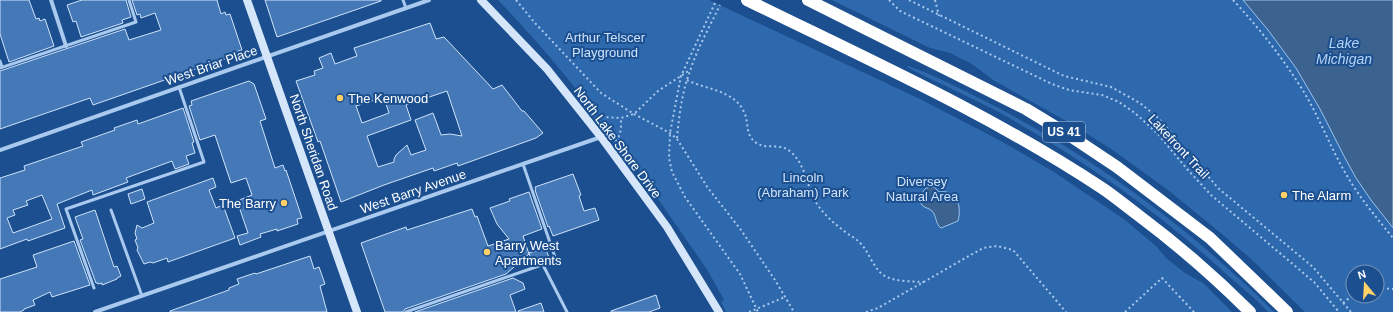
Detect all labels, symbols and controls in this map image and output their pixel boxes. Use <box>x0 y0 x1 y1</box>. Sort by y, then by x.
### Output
park label: Arthur Telscer Playground <box>565 30 646 60</box>
water label: Lake Michigan <box>1316 35 1372 67</box>
street label: West Briar Place <box>163 43 259 88</box>
street label: North Lake Shore Drive <box>571 84 664 201</box>
place label: The Kenwood <box>348 91 428 106</box>
street label: North Sheridan Road <box>287 92 341 212</box>
marker: The Kenwood <box>335 93 345 103</box>
street label: Lakefront Trail <box>1145 111 1212 182</box>
road number: US 41 <box>1043 122 1085 142</box>
street label: West Barry Avenue <box>358 166 468 217</box>
park label: Lincoln (Abraham) Park <box>757 170 849 200</box>
park label: Diversey Natural Area <box>886 174 959 204</box>
place label: The Alarm <box>1292 188 1351 203</box>
marker: The Alarm <box>1279 190 1289 200</box>
place label: The Barry <box>219 196 276 211</box>
marker: The Barry <box>279 198 289 208</box>
place label: Barry West Apartments <box>495 238 562 268</box>
marker: Barry West Apartments <box>482 247 492 257</box>
north arrow <box>1345 264 1385 304</box>
text: N <box>1356 268 1368 281</box>

